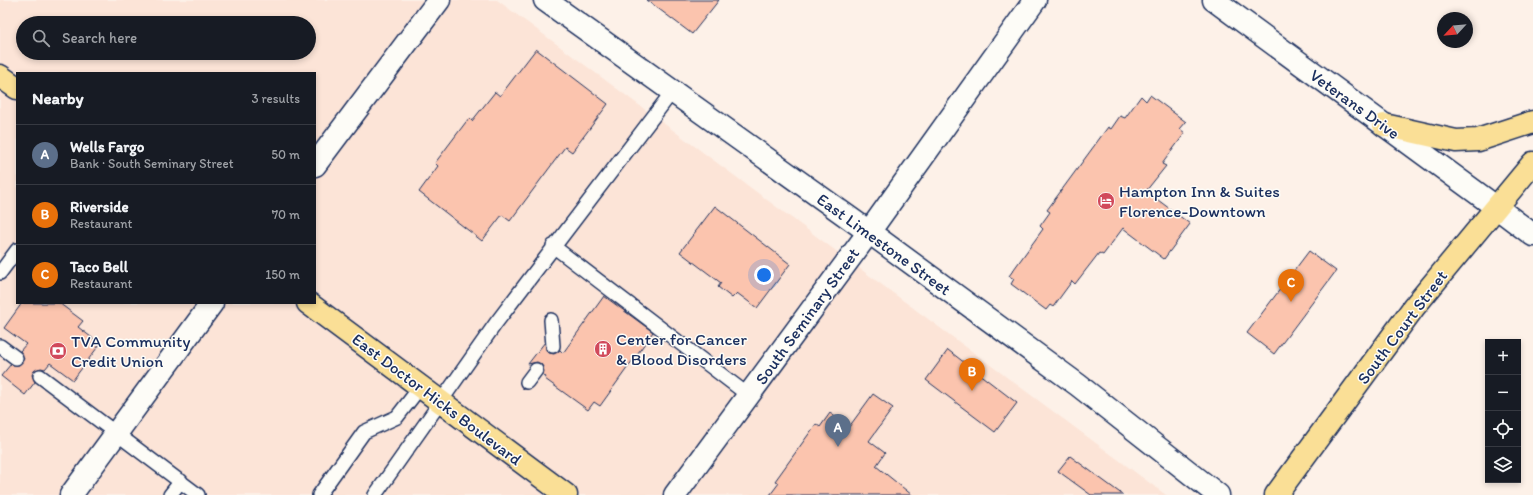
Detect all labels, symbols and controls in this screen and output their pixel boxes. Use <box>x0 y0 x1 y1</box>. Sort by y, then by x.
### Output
north arrow <box>1437 12 1473 48</box>
search box <box>16 16 316 60</box>
icon: search <box>30 27 52 49</box>
text: Search here <box>62 29 137 47</box>
street label: Veterans Drive <box>1306 65 1404 143</box>
text: Nearby <box>32 88 84 108</box>
text: 3 results <box>251 91 300 106</box>
text: Wells Fargo <box>70 138 144 156</box>
text: A <box>41 147 49 162</box>
text: 50 m <box>271 147 300 162</box>
text: Bank · South Seminary Street <box>70 156 234 171</box>
place label: Hampton Inn & Suites Florence-Downtown <box>1119 181 1280 221</box>
street label: East Limestone Street <box>813 189 955 299</box>
hotel icon: Hampton Inn & Suites Florence-Downtown <box>1096 191 1116 211</box>
text: Riverside <box>70 198 129 216</box>
text: B <box>41 207 49 222</box>
text: 70 m <box>272 207 300 222</box>
text: Restaurant <box>70 216 132 231</box>
street label: South Seminary Street <box>751 244 863 388</box>
text: Taco Bell <box>70 258 128 276</box>
your location <box>754 265 774 285</box>
street label: South Court Street <box>1353 266 1451 388</box>
text: C <box>41 267 49 282</box>
text: 150 m <box>265 267 300 282</box>
pin: C <box>1278 269 1304 302</box>
text: Restaurant <box>70 276 132 291</box>
street label: East Doctor Hicks Boulevard <box>348 329 526 470</box>
place label: Center for Cancer & Blood Disorders <box>616 329 747 369</box>
place label: TVA Community Credit Union <box>71 331 191 371</box>
building icon: Center for Cancer & Blood Disorders <box>593 339 613 359</box>
map controls <box>1485 339 1521 483</box>
button: + <box>1485 339 1521 375</box>
bank icon: TVA Community Credit Union <box>48 341 68 361</box>
pin: B <box>959 358 985 391</box>
button: − <box>1485 375 1521 411</box>
button: locate <box>1485 411 1521 447</box>
pin: A <box>825 414 851 447</box>
button: layers <box>1485 447 1521 483</box>

